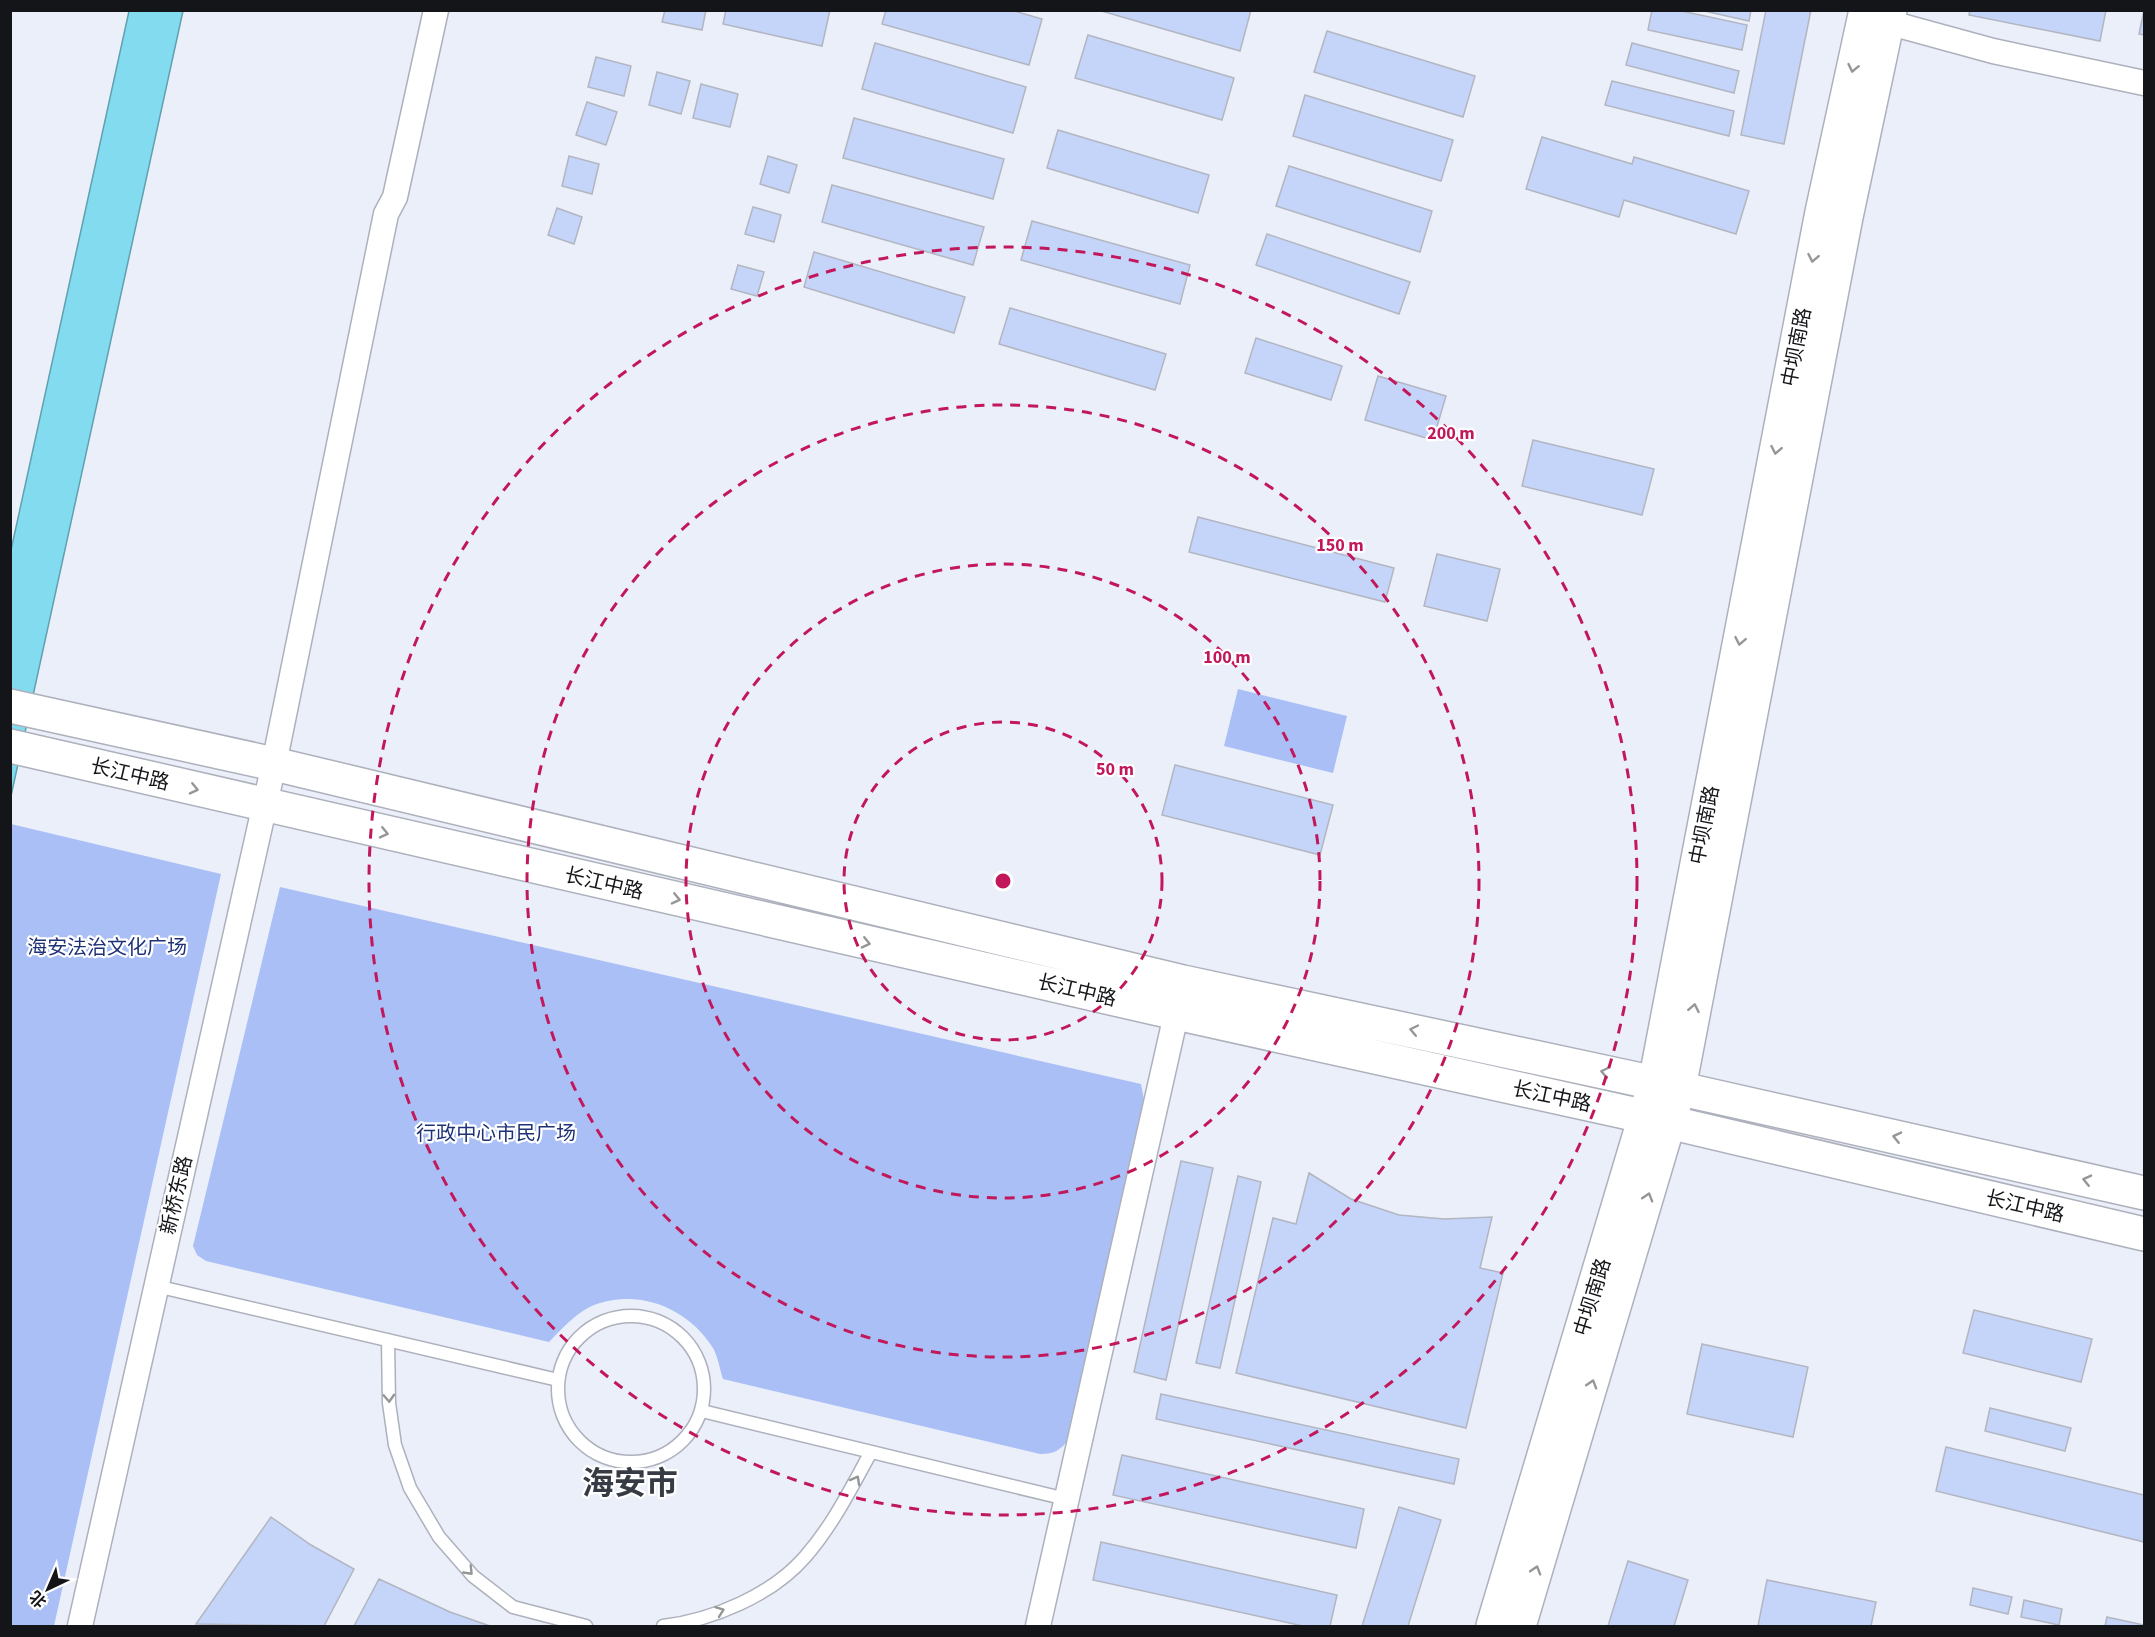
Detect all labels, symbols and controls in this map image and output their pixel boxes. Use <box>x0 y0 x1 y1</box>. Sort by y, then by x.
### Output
one-way arrow <box>1848 62 1861 72</box>
one-way arrow <box>1807 253 1820 263</box>
street label: 中坝南路 <box>1776 305 1818 389</box>
text: 200 m <box>1427 421 1475 446</box>
one-way arrow <box>1770 445 1783 455</box>
text: 150 m <box>1316 533 1364 558</box>
one-way arrow <box>1734 636 1747 646</box>
text: 100 m <box>1203 645 1251 670</box>
street label: 长江中路 <box>88 752 172 798</box>
text: 50 m <box>1096 757 1134 782</box>
one-way arrow <box>188 782 198 795</box>
street label: 中坝南路 <box>1684 783 1726 867</box>
one-way arrow <box>378 826 388 839</box>
street label: 长江中路 <box>562 861 646 907</box>
centre of rings <box>993 871 1013 891</box>
one-way arrow <box>671 892 681 905</box>
park label: 海安法治文化广场 <box>27 934 187 962</box>
one-way arrow <box>861 935 871 948</box>
street label: 长江中路 <box>1035 968 1119 1014</box>
one-way arrow <box>1687 1003 1700 1013</box>
one-way arrow <box>1409 1025 1419 1038</box>
one-way arrow <box>1600 1066 1610 1079</box>
street label: 长江中路 <box>1510 1075 1594 1119</box>
park label: 行政中心市民广场 <box>416 1120 576 1148</box>
one-way arrow <box>1892 1132 1902 1145</box>
street label: 新桥东路 <box>154 1153 200 1237</box>
one-way arrow <box>2083 1175 2093 1188</box>
street label: 长江中路 <box>1983 1184 2067 1230</box>
one-way arrow <box>1641 1192 1653 1203</box>
street label: 中坝南路 <box>1568 1255 1618 1340</box>
one-way arrow <box>1585 1379 1597 1390</box>
one-way arrow <box>383 1394 396 1403</box>
district label: 海安市 <box>582 1461 678 1507</box>
one-way arrow <box>849 1475 860 1486</box>
north arrow <box>18 1559 78 1619</box>
one-way arrow <box>462 1563 473 1574</box>
one-way arrow <box>1529 1566 1541 1576</box>
text: 北 <box>25 1586 52 1613</box>
one-way arrow <box>714 1606 724 1619</box>

